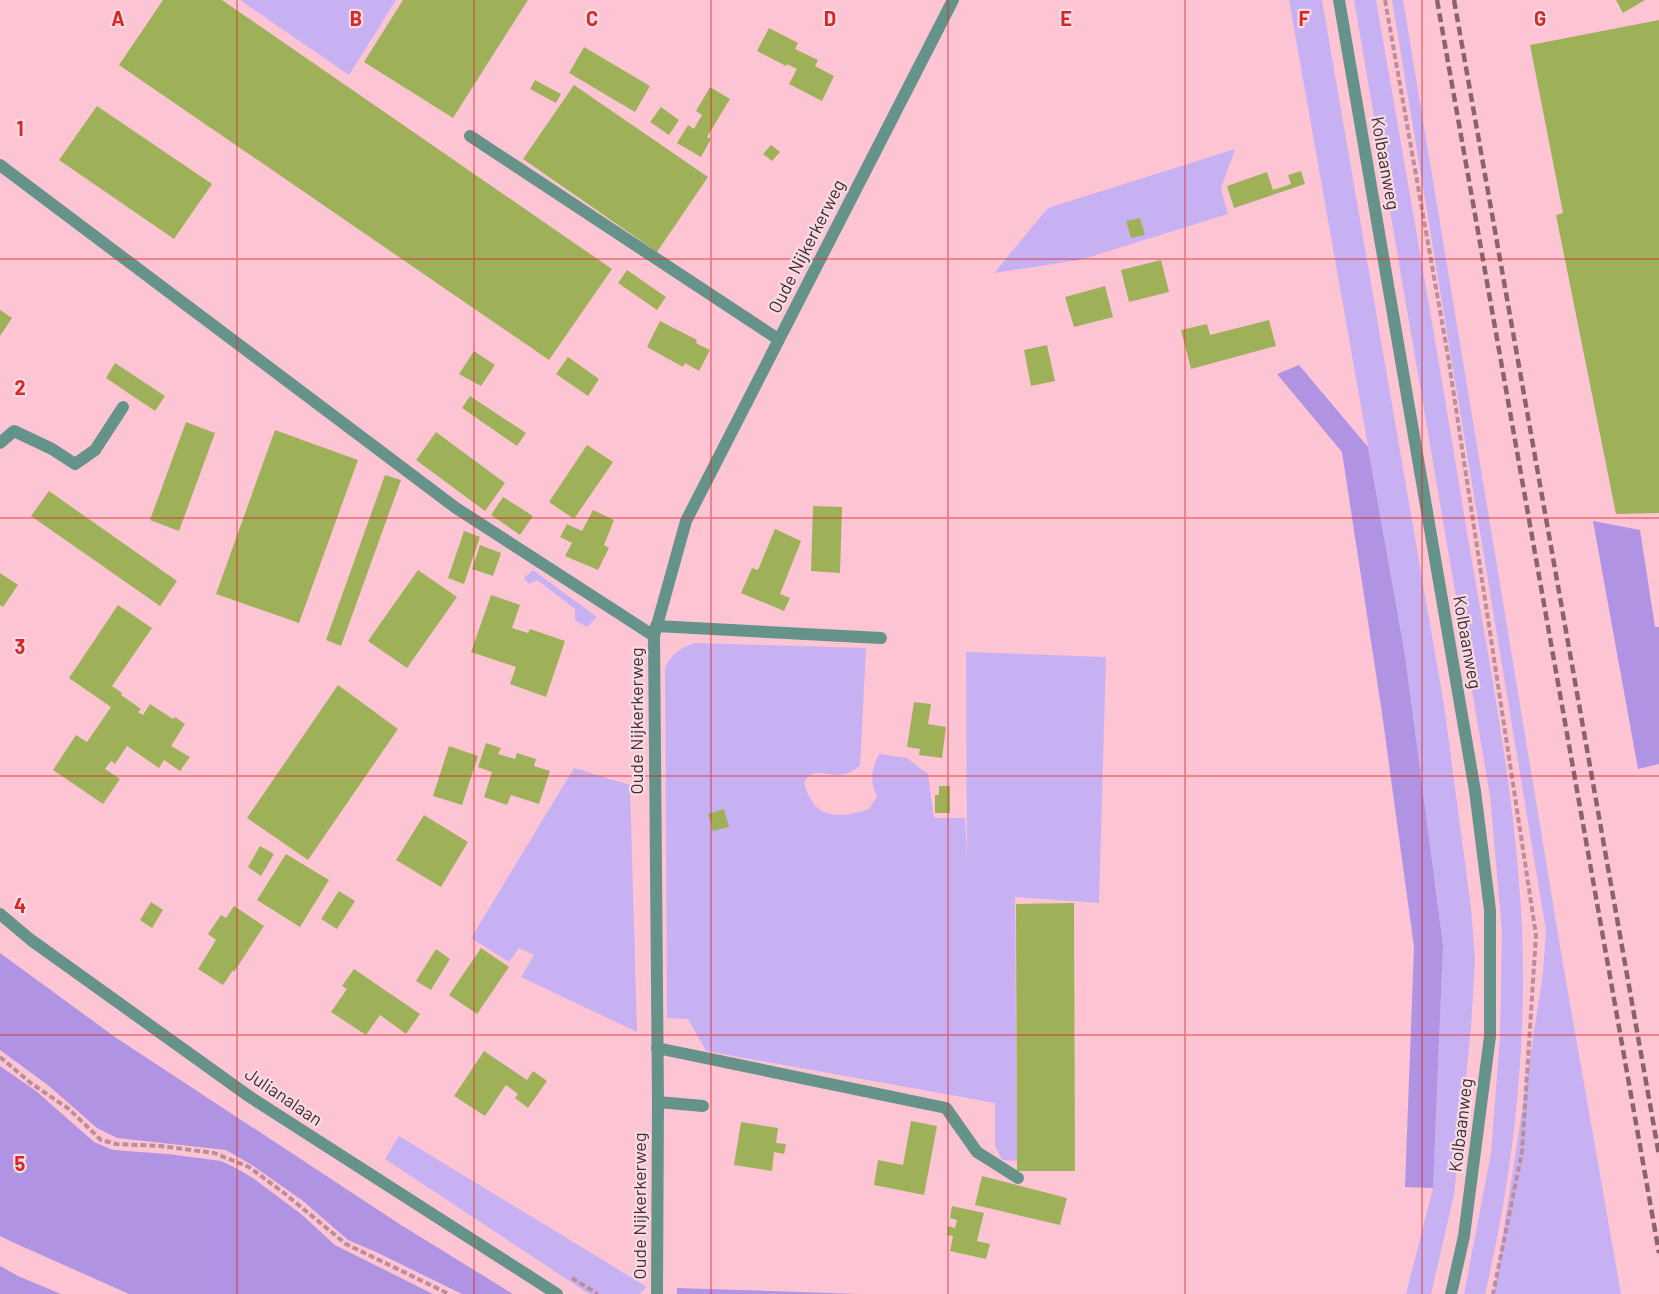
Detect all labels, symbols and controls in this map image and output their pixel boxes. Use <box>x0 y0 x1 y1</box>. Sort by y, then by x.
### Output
text: A <box>111 6 125 30</box>
text: B <box>350 6 362 30</box>
text: C <box>586 6 598 30</box>
text: D <box>824 6 836 30</box>
text: E <box>1060 6 1072 30</box>
text: F <box>1298 6 1310 30</box>
text: G <box>1534 6 1546 30</box>
street label: Kolbaanweg <box>1367 115 1405 211</box>
text: 1 <box>16 116 24 140</box>
street label: Oude Nijkerkerweg <box>763 175 849 317</box>
text: 2 <box>14 375 26 399</box>
street label: Kolbaanweg <box>1449 594 1487 690</box>
text: 3 <box>15 634 25 658</box>
street label: Oude Nijkerkerweg <box>625 647 647 795</box>
text: 4 <box>14 893 26 917</box>
street label: Julianalaan <box>241 1062 327 1130</box>
street label: Kolbaanweg <box>1443 1077 1477 1173</box>
street label: Oude Nijkerkerweg <box>628 1132 650 1280</box>
text: 5 <box>15 1151 26 1175</box>

